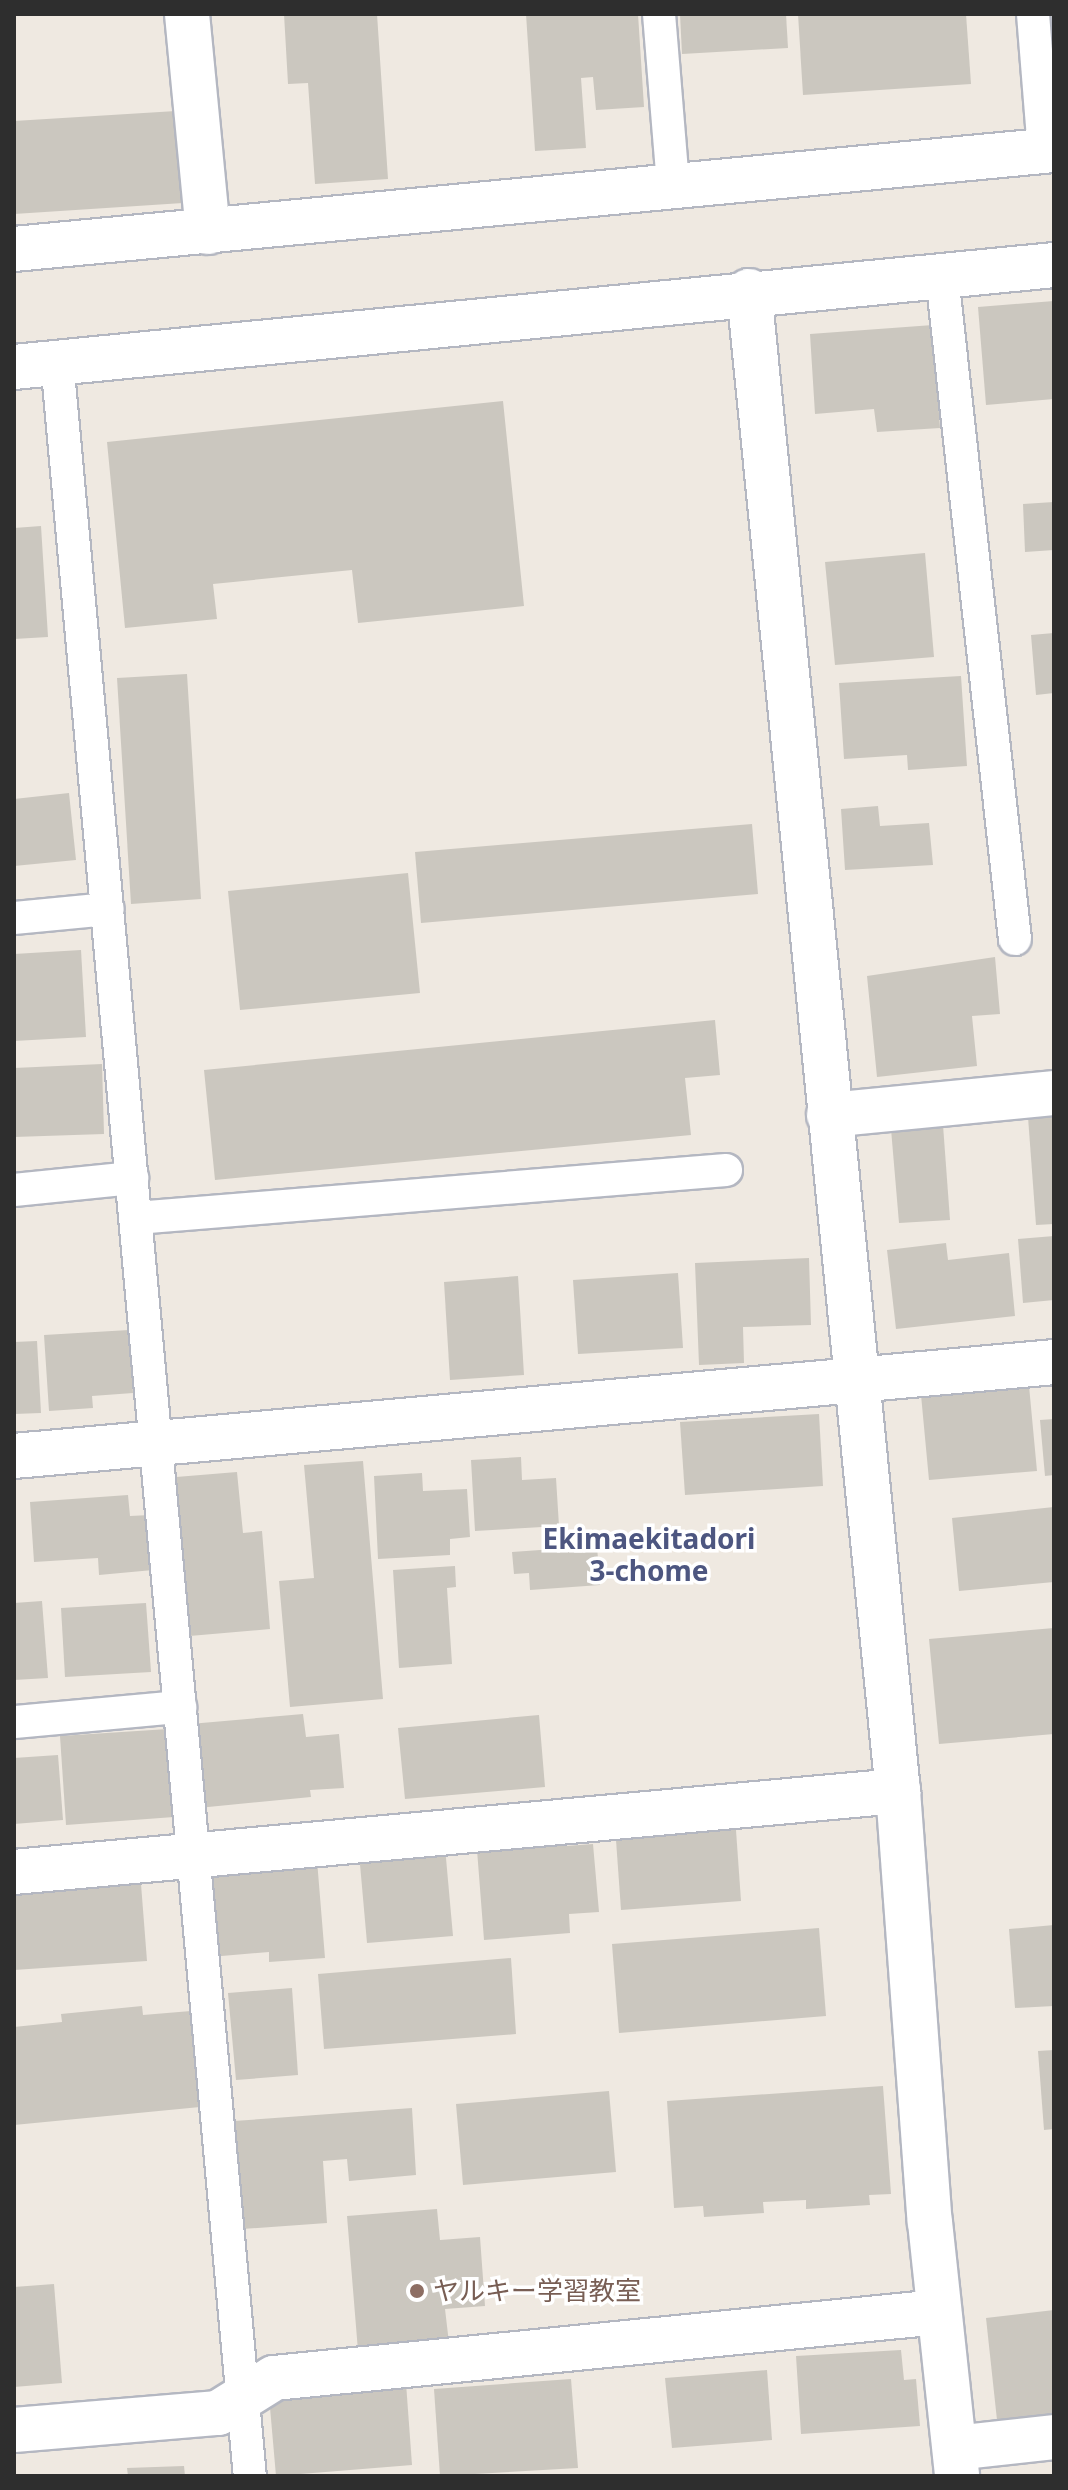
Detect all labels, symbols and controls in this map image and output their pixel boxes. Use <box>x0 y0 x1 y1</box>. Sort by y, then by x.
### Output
district label: Ekimaekitadori 3-chome <box>543 1521 755 1587</box>
place label: ヤルキー学習教室 <box>433 2275 641 2307</box>
marker: ヤルキー学習教室 <box>408 2282 426 2300</box>

